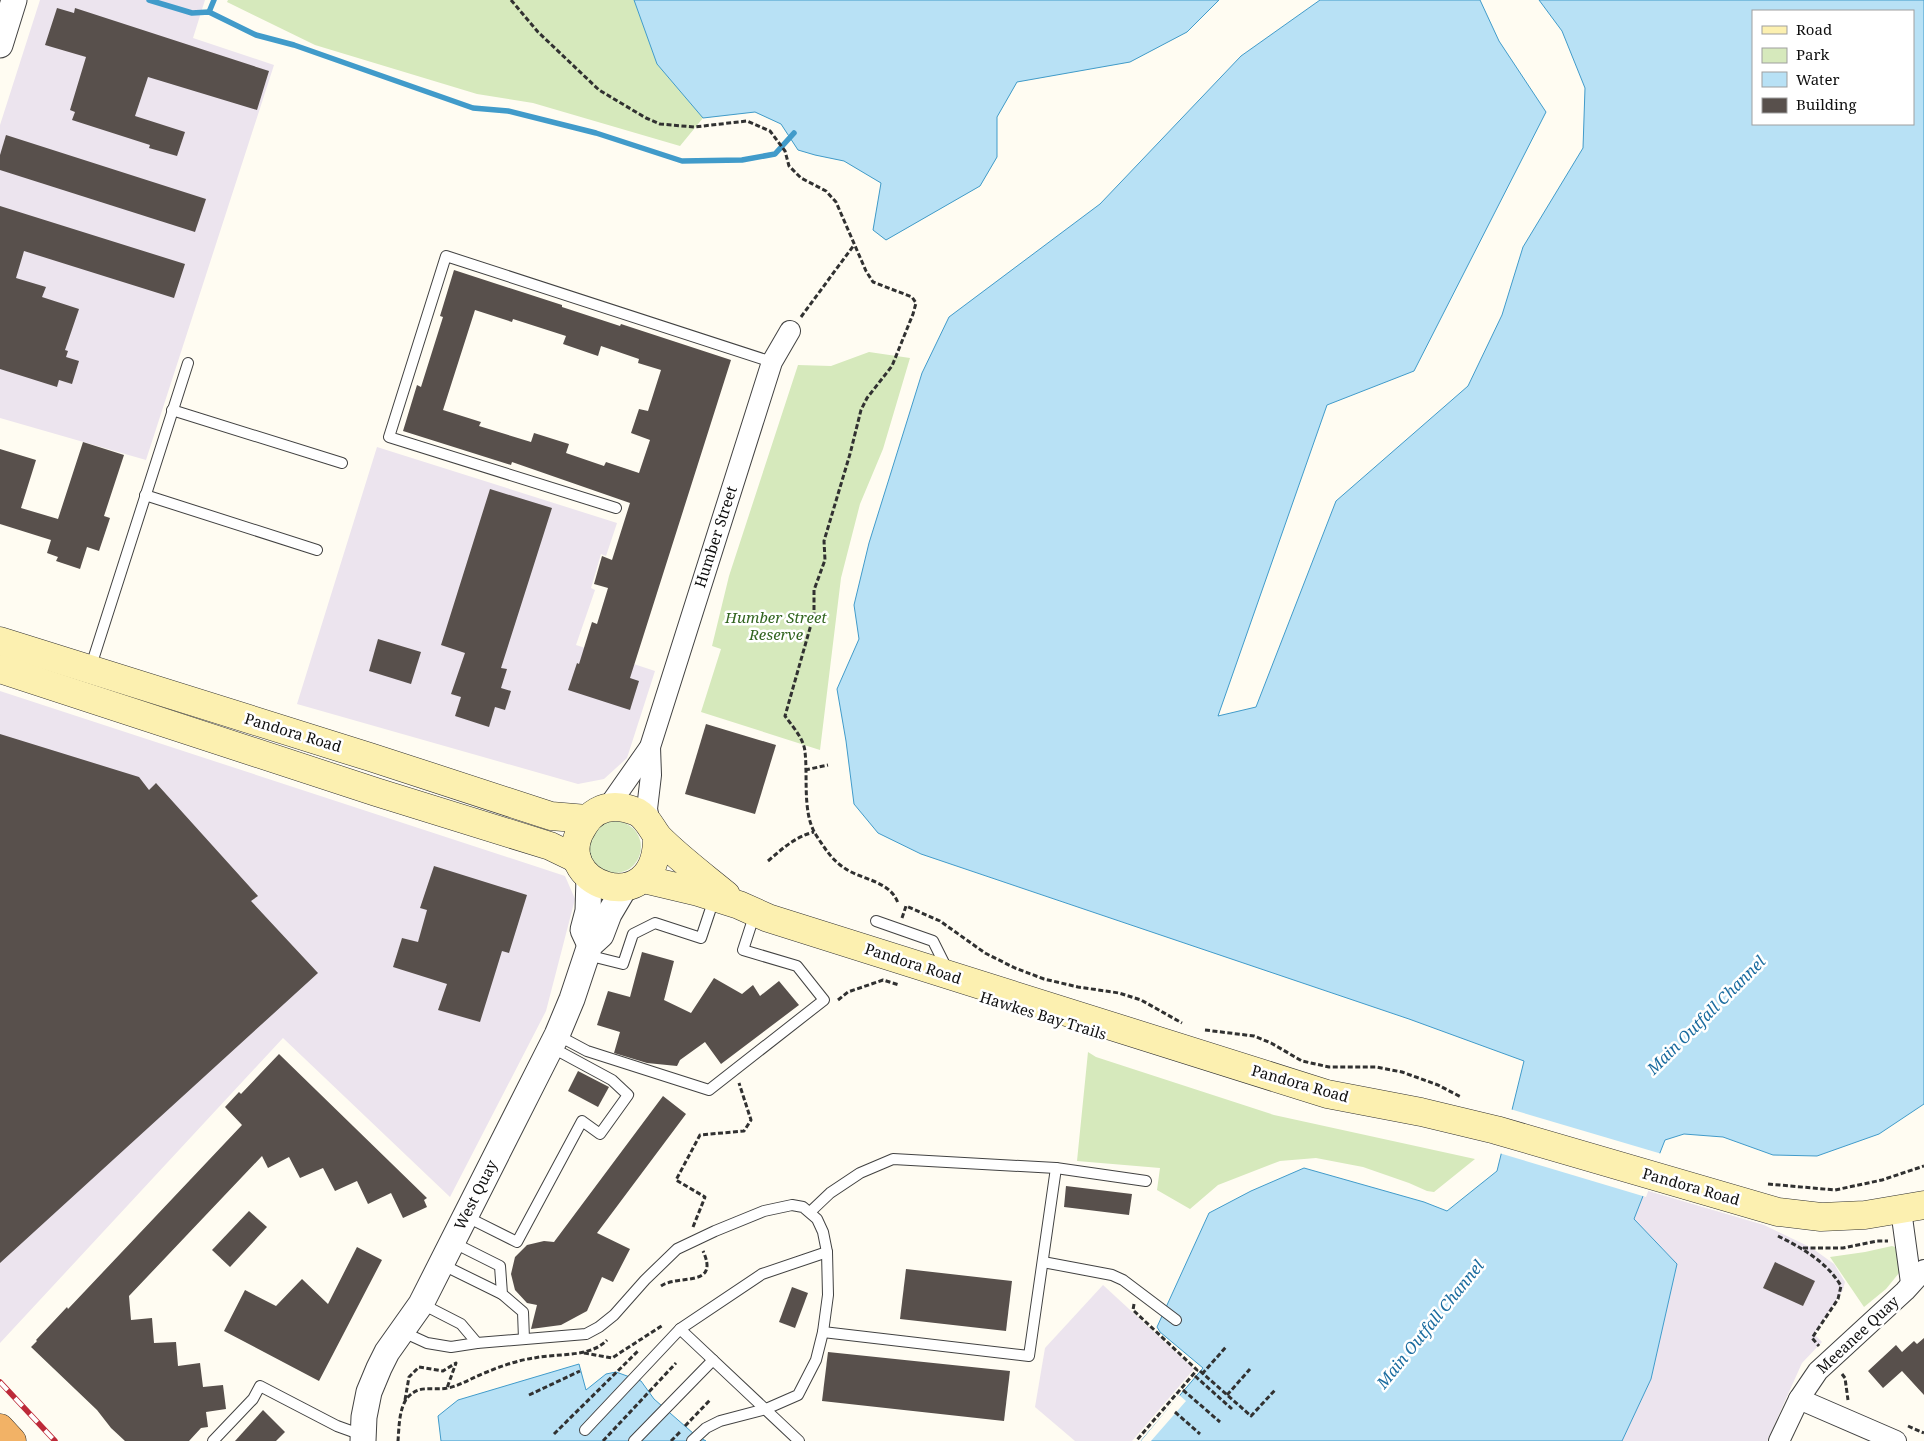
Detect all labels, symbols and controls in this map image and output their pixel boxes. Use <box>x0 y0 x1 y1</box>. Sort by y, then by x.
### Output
legend <box>1752 10 1914 125</box>
text: Road <box>1796 19 1832 39</box>
text: Park <box>1796 44 1830 64</box>
text: Water <box>1796 69 1839 89</box>
text: Building <box>1796 94 1857 114</box>
street label: Humber Street <box>689 483 741 590</box>
park label: Humber Street Reserve <box>724 607 827 644</box>
street label: Pandora Road <box>242 708 344 756</box>
street label: Pandora Road <box>863 938 964 988</box>
water label: Main Outfall Channel <box>1641 951 1770 1080</box>
street label: Hawkes Bay Trails <box>978 986 1109 1044</box>
street label: Pandora Road <box>1249 1060 1351 1106</box>
street label: West Quay <box>449 1156 502 1233</box>
street label: Pandora Road <box>1640 1163 1742 1209</box>
water label: Main Outfall Channel <box>1371 1255 1489 1394</box>
street label: Meeanee Quay <box>1812 1291 1903 1378</box>

